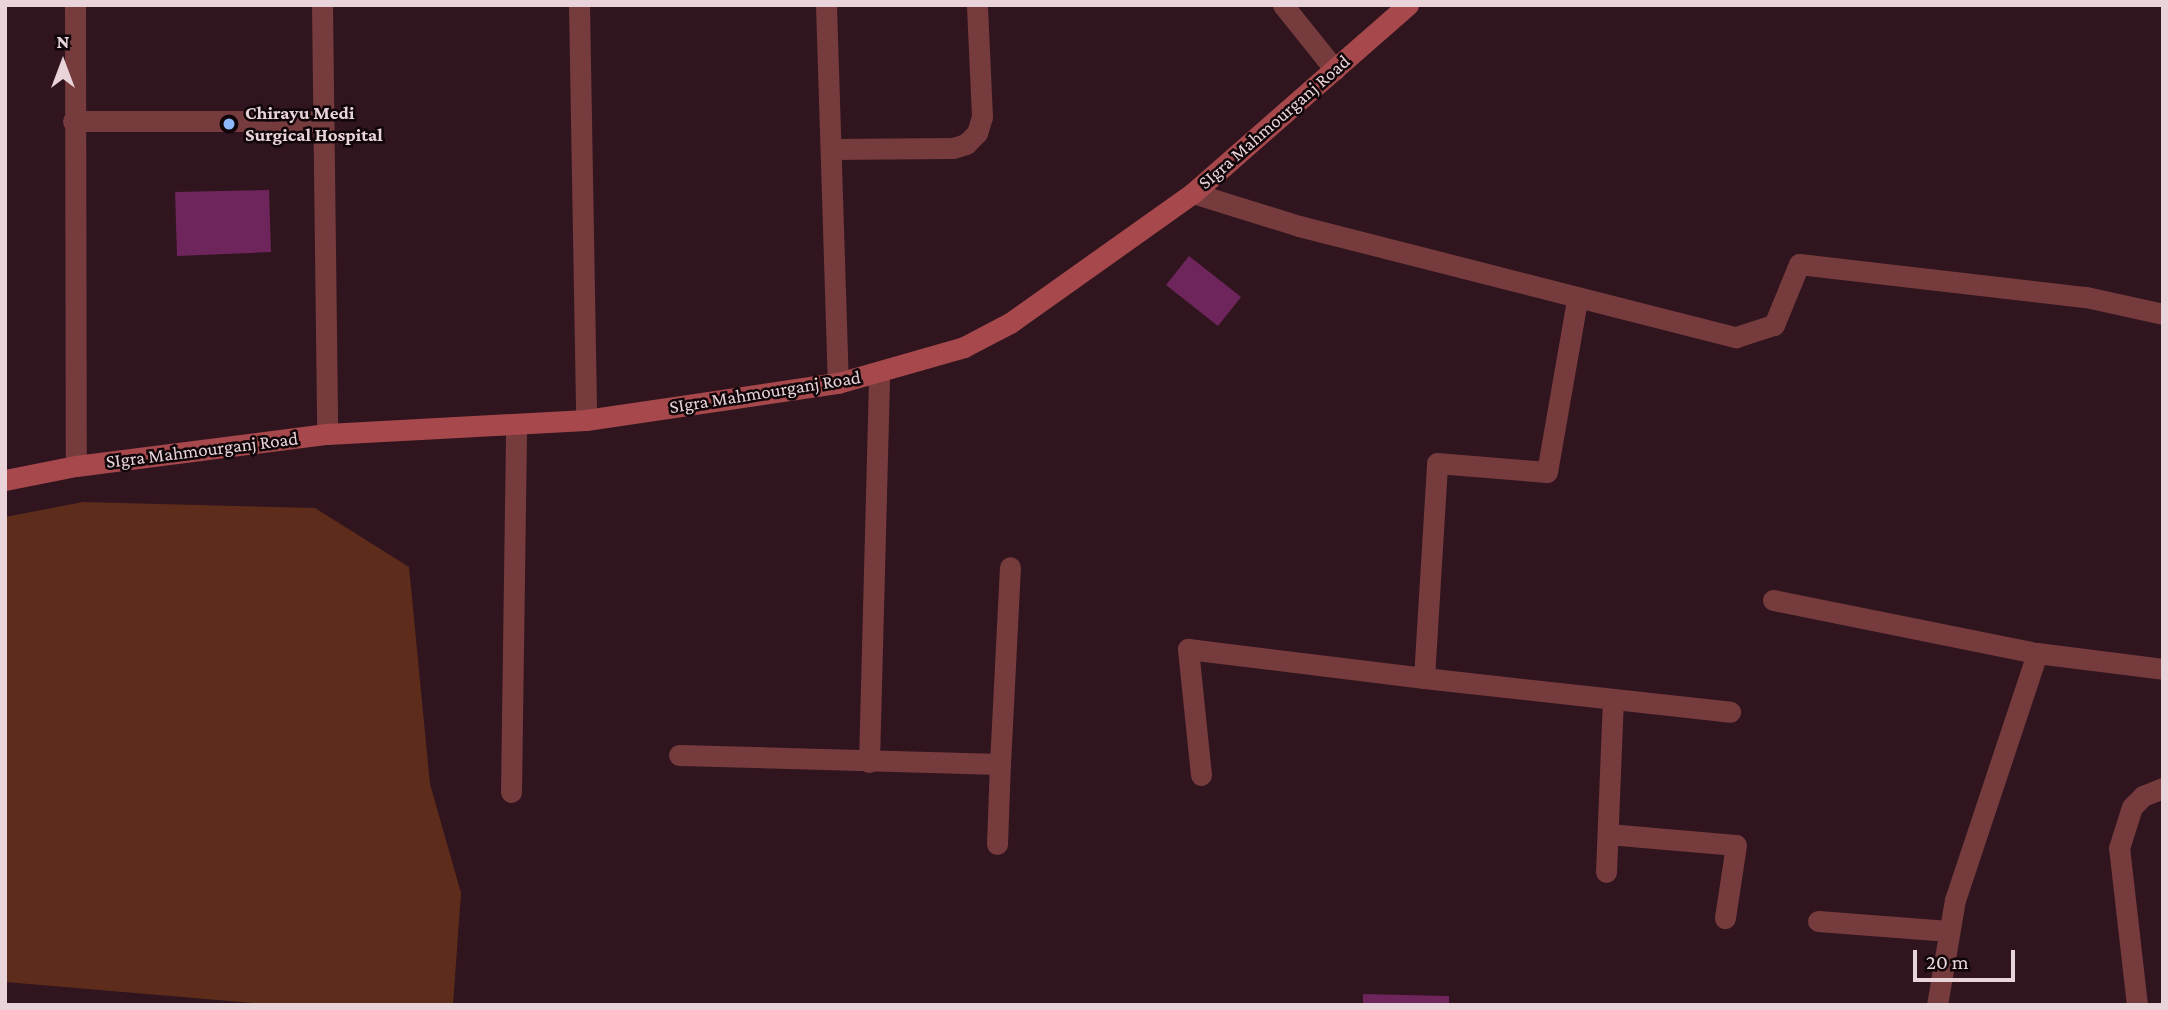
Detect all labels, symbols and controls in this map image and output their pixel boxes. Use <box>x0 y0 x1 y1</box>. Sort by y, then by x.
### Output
north arrow <box>28 28 98 98</box>
text: N <box>57 31 69 52</box>
street label: SIgra Mahmourganj Road <box>1194 50 1354 194</box>
place label: Chirayu Medi Surgical Hospital <box>245 102 383 146</box>
marker: Chirayu Medi Surgical Hospital <box>219 114 239 134</box>
street label: SIgra Mahmourganj Road <box>668 366 862 418</box>
street label: SIgra Mahmourganj Road <box>105 427 299 473</box>
scale bar <box>1916 936 2018 980</box>
text: 20 m <box>1926 950 1969 974</box>

